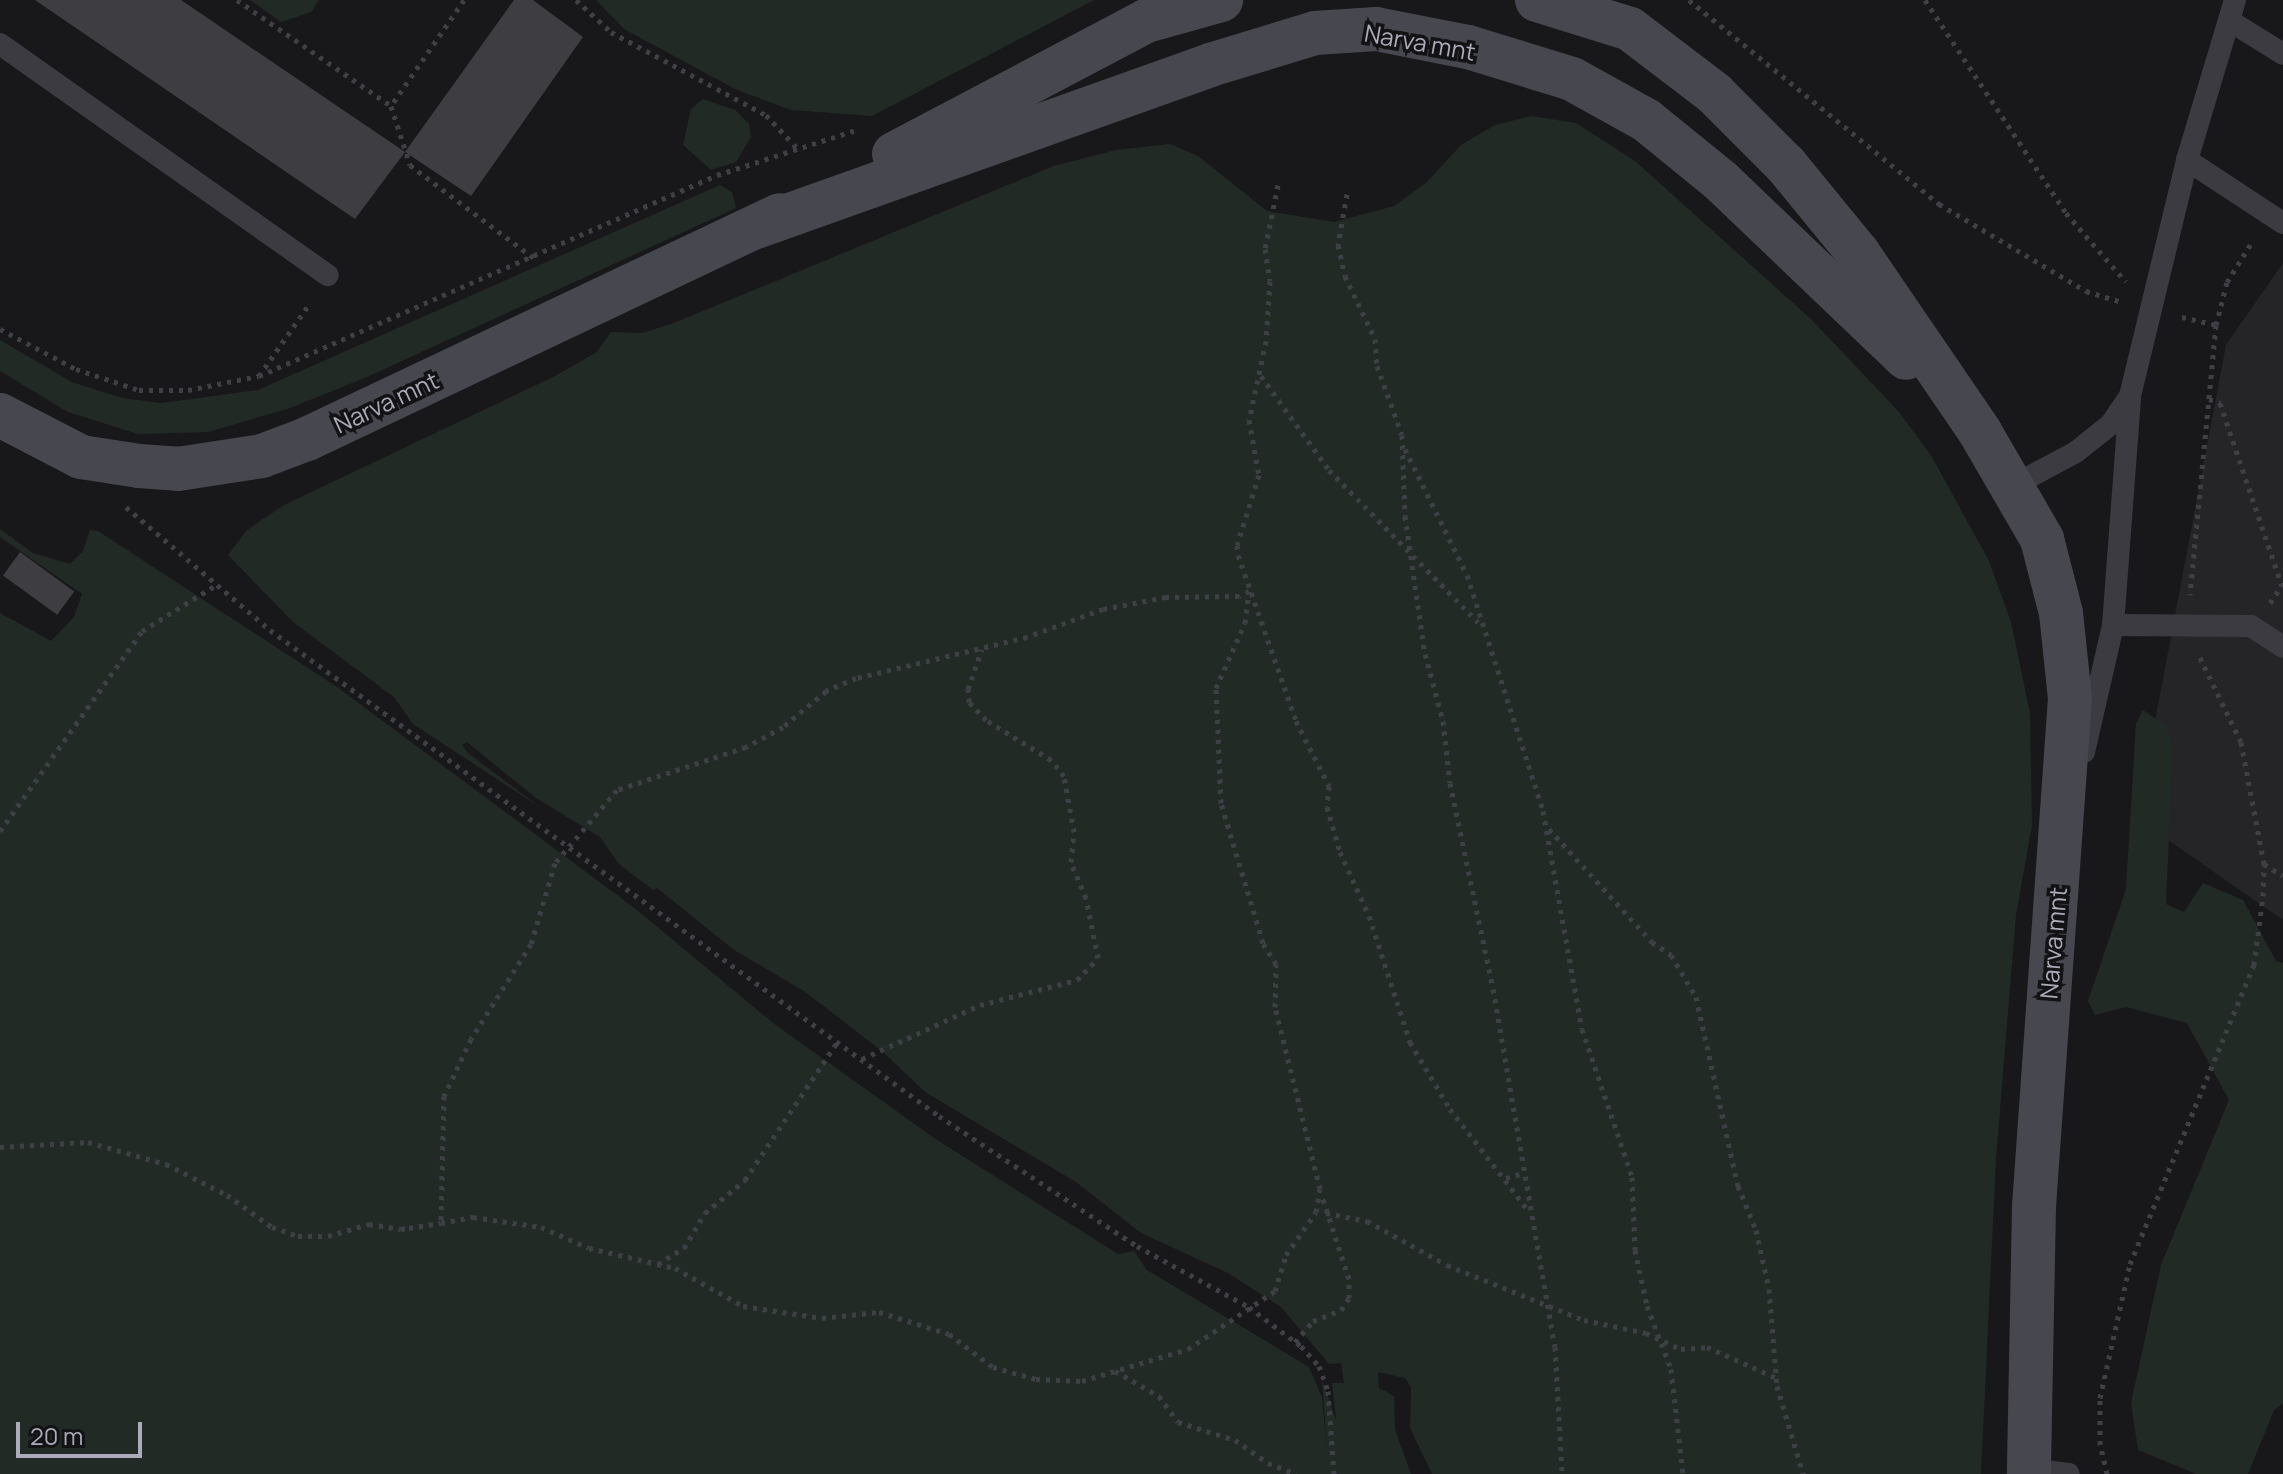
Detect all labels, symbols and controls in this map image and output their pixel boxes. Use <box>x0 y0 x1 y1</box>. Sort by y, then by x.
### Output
street label: Narva mnt <box>1362 18 1478 66</box>
street label: Narva mnt <box>329 365 443 439</box>
street label: Narva mnt <box>2034 886 2072 1000</box>
scale bar <box>20 1406 146 1456</box>
text: 20 m <box>30 1419 83 1452</box>

